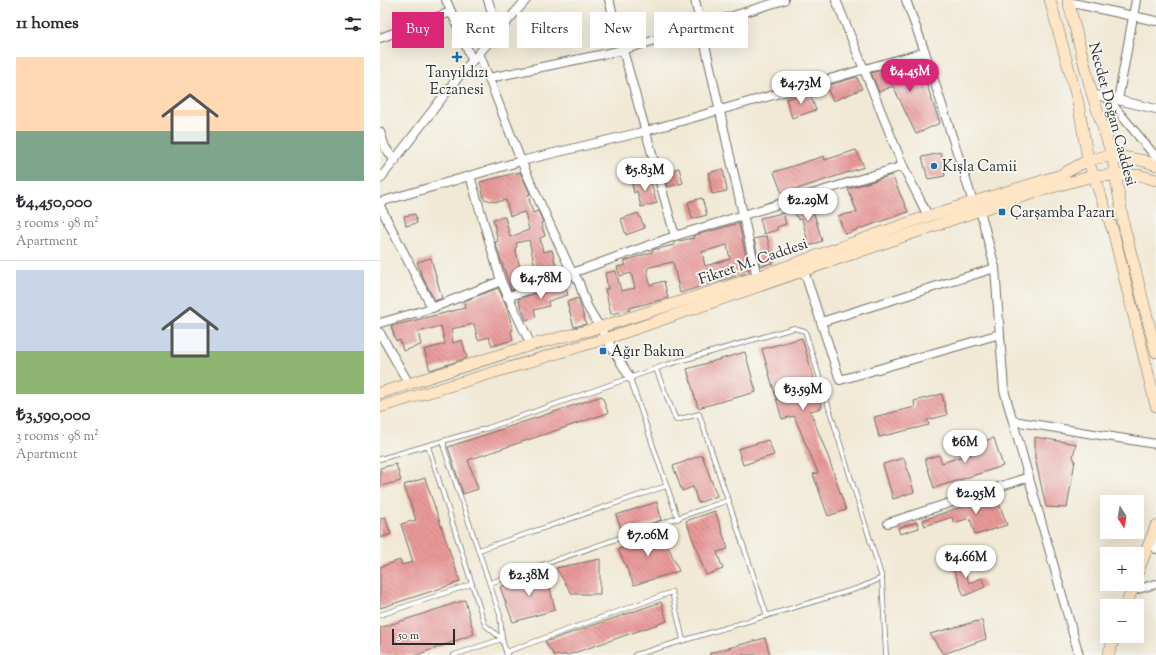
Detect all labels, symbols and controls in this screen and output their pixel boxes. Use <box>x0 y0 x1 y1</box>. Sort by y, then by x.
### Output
text: 11 homes <box>16 12 79 36</box>
chip: Buy <box>392 12 444 48</box>
chip: Rent <box>452 12 509 48</box>
chip: Filters <box>517 12 582 48</box>
chip: New <box>590 12 646 48</box>
chip: Apartment <box>654 12 748 48</box>
icon: filters <box>342 13 364 35</box>
street label: Necdet Doğan Caddesi <box>1082 40 1141 189</box>
marker: Tanyıldızı Eczanesi <box>452 52 462 62</box>
pin: ₺4.45M <box>877 59 943 93</box>
place label: Tanyıldızı Eczanesi <box>425 63 489 101</box>
text: ₺4.45M <box>890 63 930 81</box>
pin: ₺4.73M <box>768 71 834 105</box>
text: ₺4.73M <box>781 75 821 93</box>
icon: home <box>154 83 226 155</box>
place label: Kışla Camii <box>942 157 1017 178</box>
pin: ₺5.83M <box>612 158 678 192</box>
marker: Kışla Camii <box>929 161 939 171</box>
text: ₺5.83M <box>626 162 664 180</box>
pin: ₺2.29M <box>775 188 841 222</box>
text: ₺4,450,000 <box>16 191 92 215</box>
text: ₺2.29M <box>787 192 829 210</box>
place label: Çarşamba Pazarı <box>1010 203 1115 224</box>
marker: Çarşamba Pazarı <box>997 207 1007 217</box>
text: 3 rooms · 98 m² <box>16 215 99 233</box>
text: Apartment <box>16 233 77 251</box>
street label: Fikret M. Caddesi <box>696 234 811 291</box>
pin: ₺4.78M <box>508 266 574 300</box>
text: ₺4.78M <box>520 270 562 288</box>
icon: home <box>154 296 226 368</box>
place label: Ağır Bakım <box>611 342 685 363</box>
marker: Ağır Bakım <box>598 346 608 356</box>
pin: ₺3.59M <box>770 377 836 411</box>
text: ₺3.59M <box>784 381 822 399</box>
text: ₺3,590,000 <box>16 404 91 428</box>
text: 3 rooms · 98 m² <box>16 428 99 446</box>
pin: ₺6M <box>946 430 984 464</box>
text: ₺6M <box>952 434 978 452</box>
text: Apartment <box>16 446 77 464</box>
pin: ₺2.95M <box>943 481 1009 515</box>
text: ₺2.95M <box>956 485 996 503</box>
north arrow <box>1100 495 1144 539</box>
map controls <box>1100 495 1144 643</box>
pin: ₺7.06M <box>615 523 681 557</box>
text: ₺7.06M <box>627 527 669 545</box>
pin: ₺4.66M <box>933 545 999 579</box>
button: + <box>1100 547 1144 591</box>
text: ₺4.66M <box>945 549 987 567</box>
pin: ₺2.38M <box>496 563 562 597</box>
text: ₺2.38M <box>509 567 549 585</box>
button: − <box>1100 599 1144 643</box>
scale bar <box>392 627 455 646</box>
text: 50 m <box>398 628 419 644</box>

